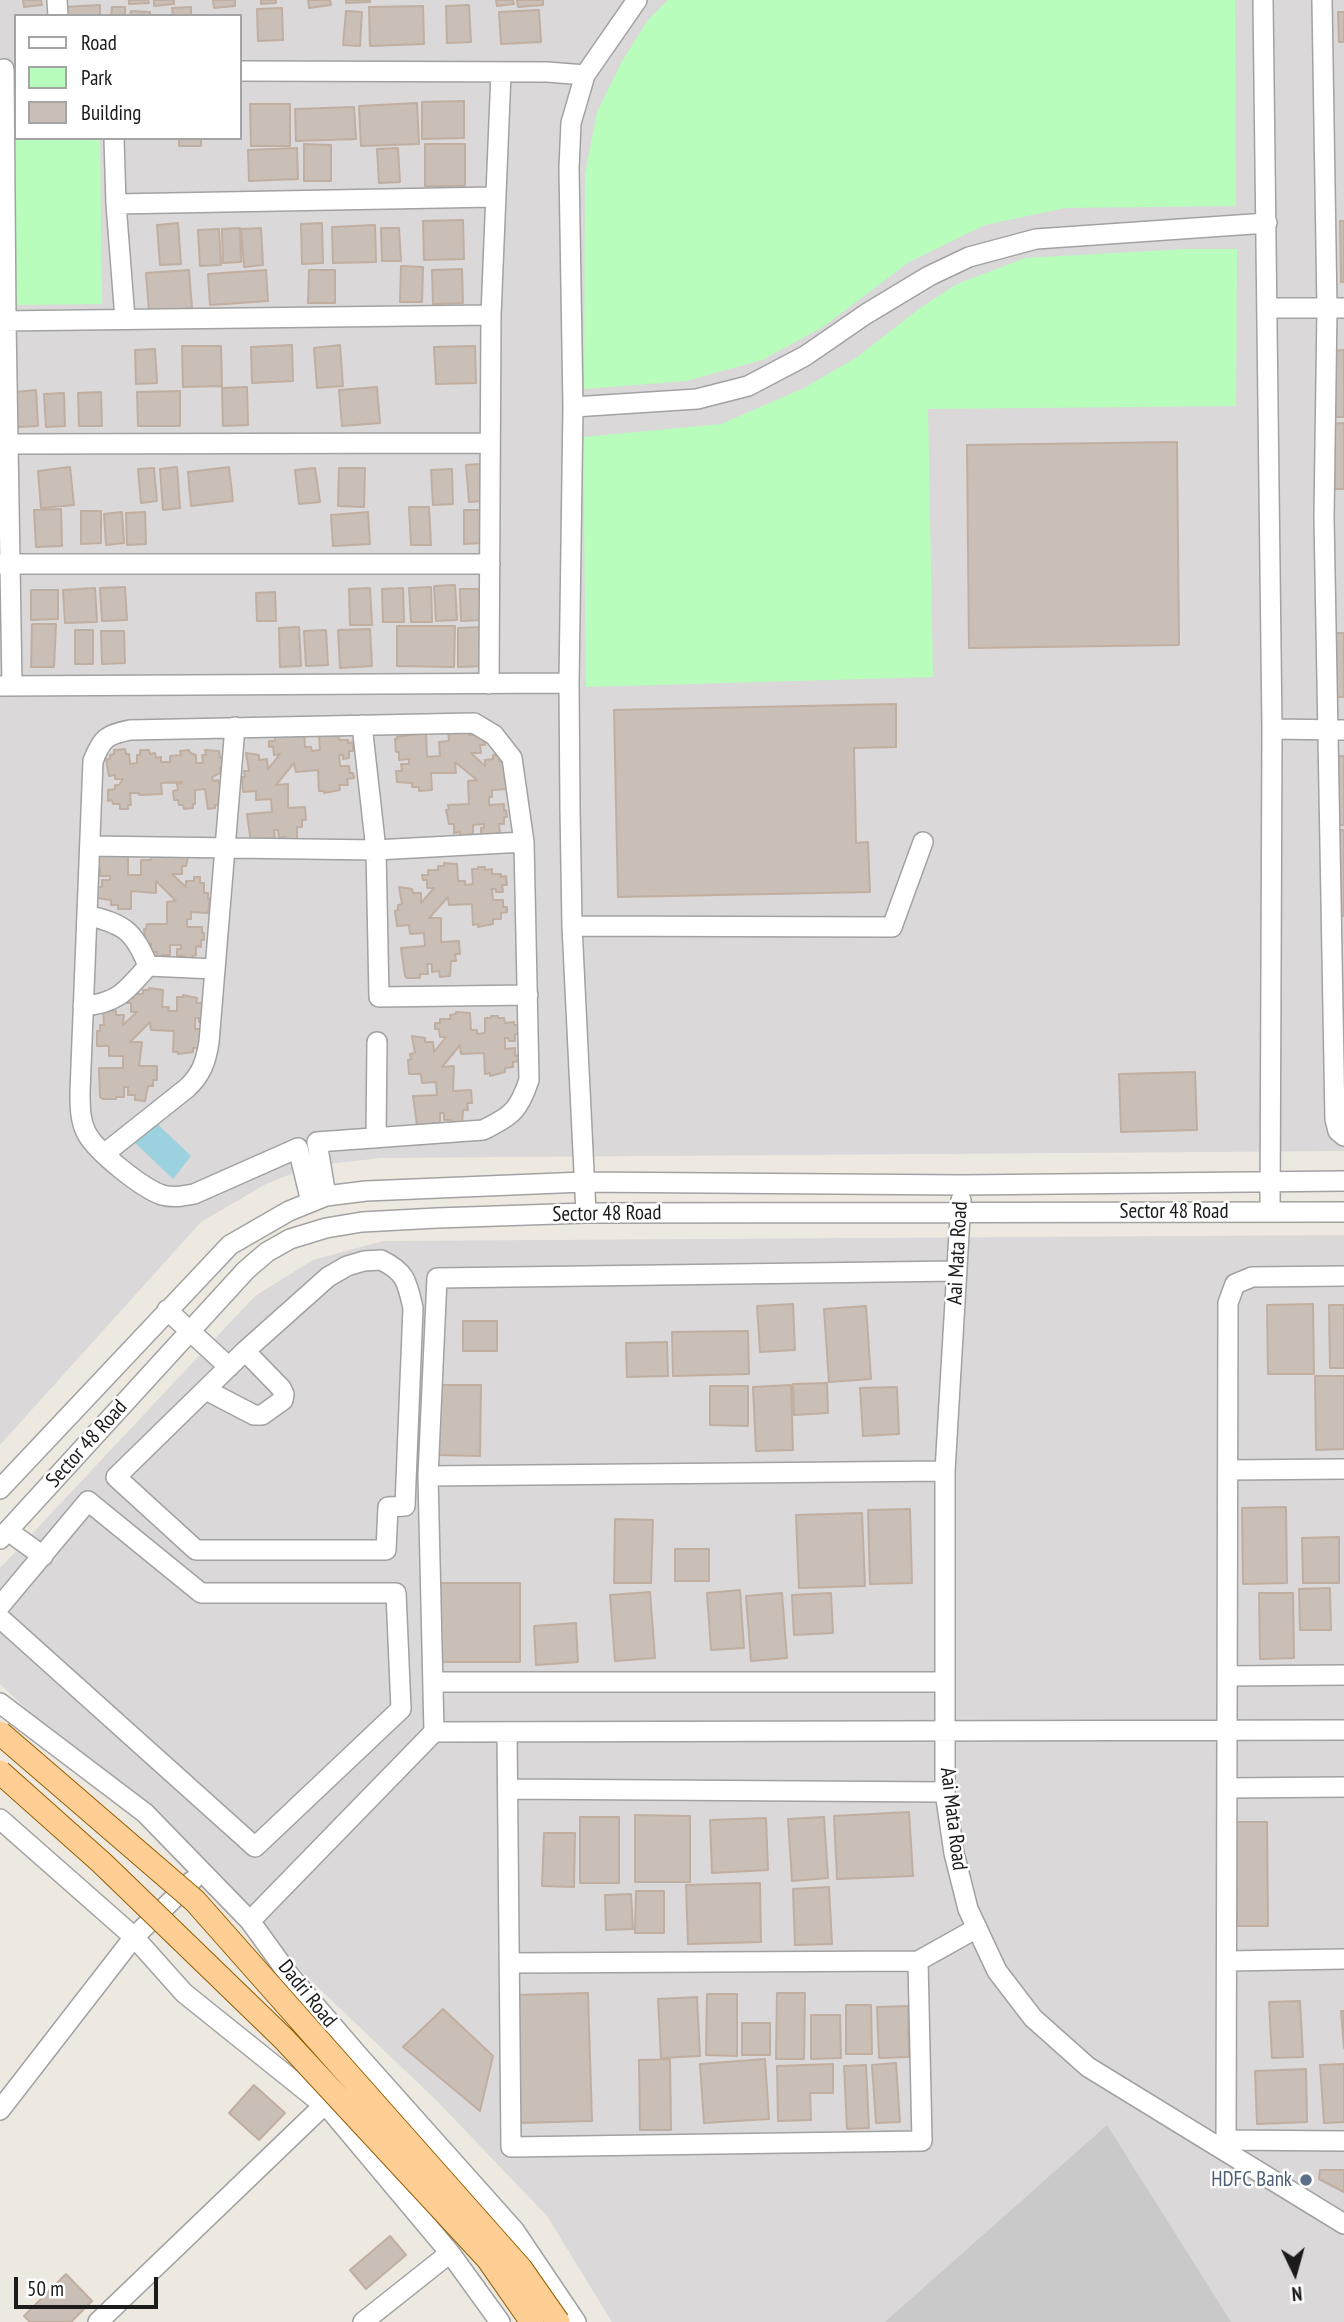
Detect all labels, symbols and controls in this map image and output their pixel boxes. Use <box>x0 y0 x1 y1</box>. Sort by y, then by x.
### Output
legend <box>14 14 242 140</box>
text: Road <box>81 29 117 56</box>
text: Park <box>81 64 112 91</box>
text: Building <box>81 99 141 126</box>
street label: Sector 48 Road <box>1119 1199 1229 1225</box>
street label: Sector 48 Road <box>552 1200 662 1228</box>
street label: Aai Mata Road <box>943 1201 973 1305</box>
street label: Sector 48 Road <box>41 1395 133 1493</box>
street label: Aai Mata Road <box>934 1766 972 1872</box>
street label: Dadri Road <box>272 1955 342 2033</box>
place label: HDFC Bank <box>1211 2167 1292 2193</box>
marker: HDFC Bank <box>1298 2172 1314 2188</box>
north arrow <box>1260 2238 1330 2308</box>
scale bar <box>18 2262 161 2306</box>
text: 50 m <box>27 2275 64 2302</box>
text: N <box>1291 2282 1303 2306</box>

